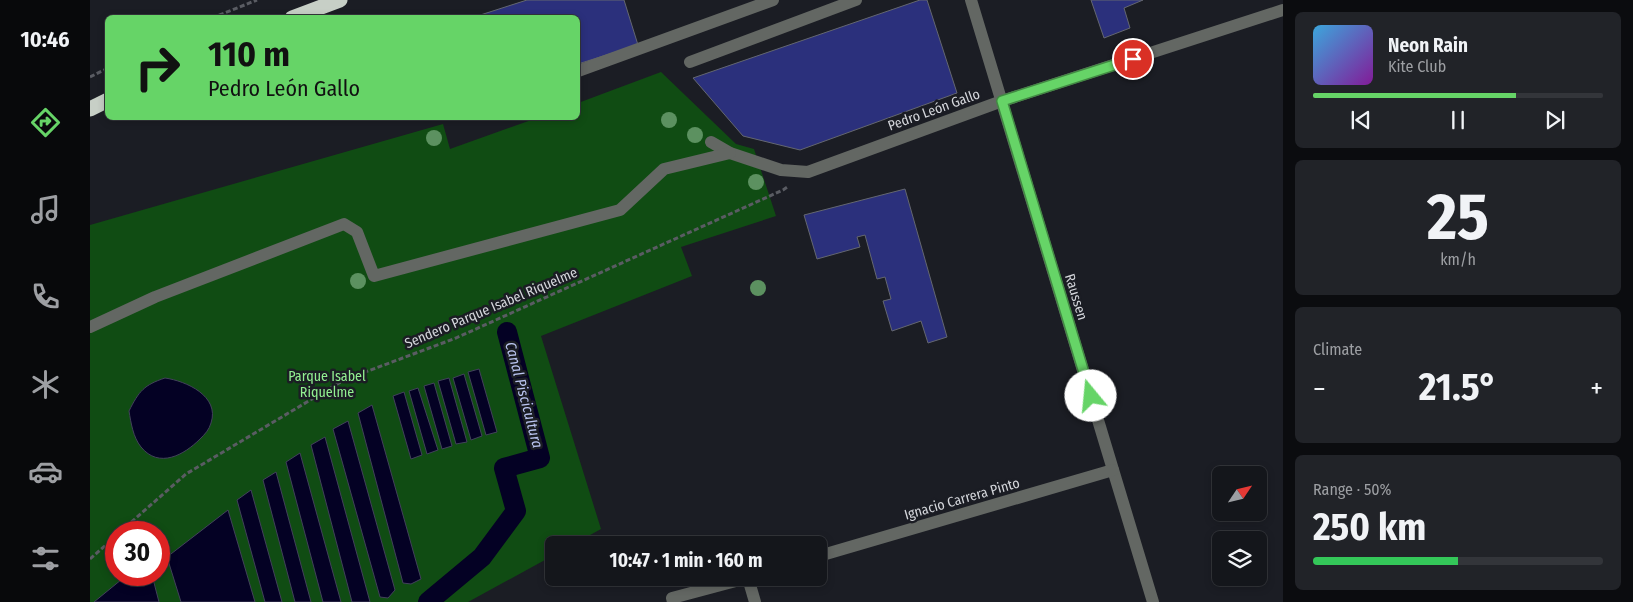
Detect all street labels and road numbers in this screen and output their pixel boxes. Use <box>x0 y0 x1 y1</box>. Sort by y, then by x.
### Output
street label: Pedro León Gallo <box>886 85 982 135</box>
street label: Sendero Parque Isabel Riquelme <box>402 264 580 352</box>
street label: Raussen <box>1061 272 1091 322</box>
street label: Ignacio Carrera Pinto <box>902 474 1022 524</box>

